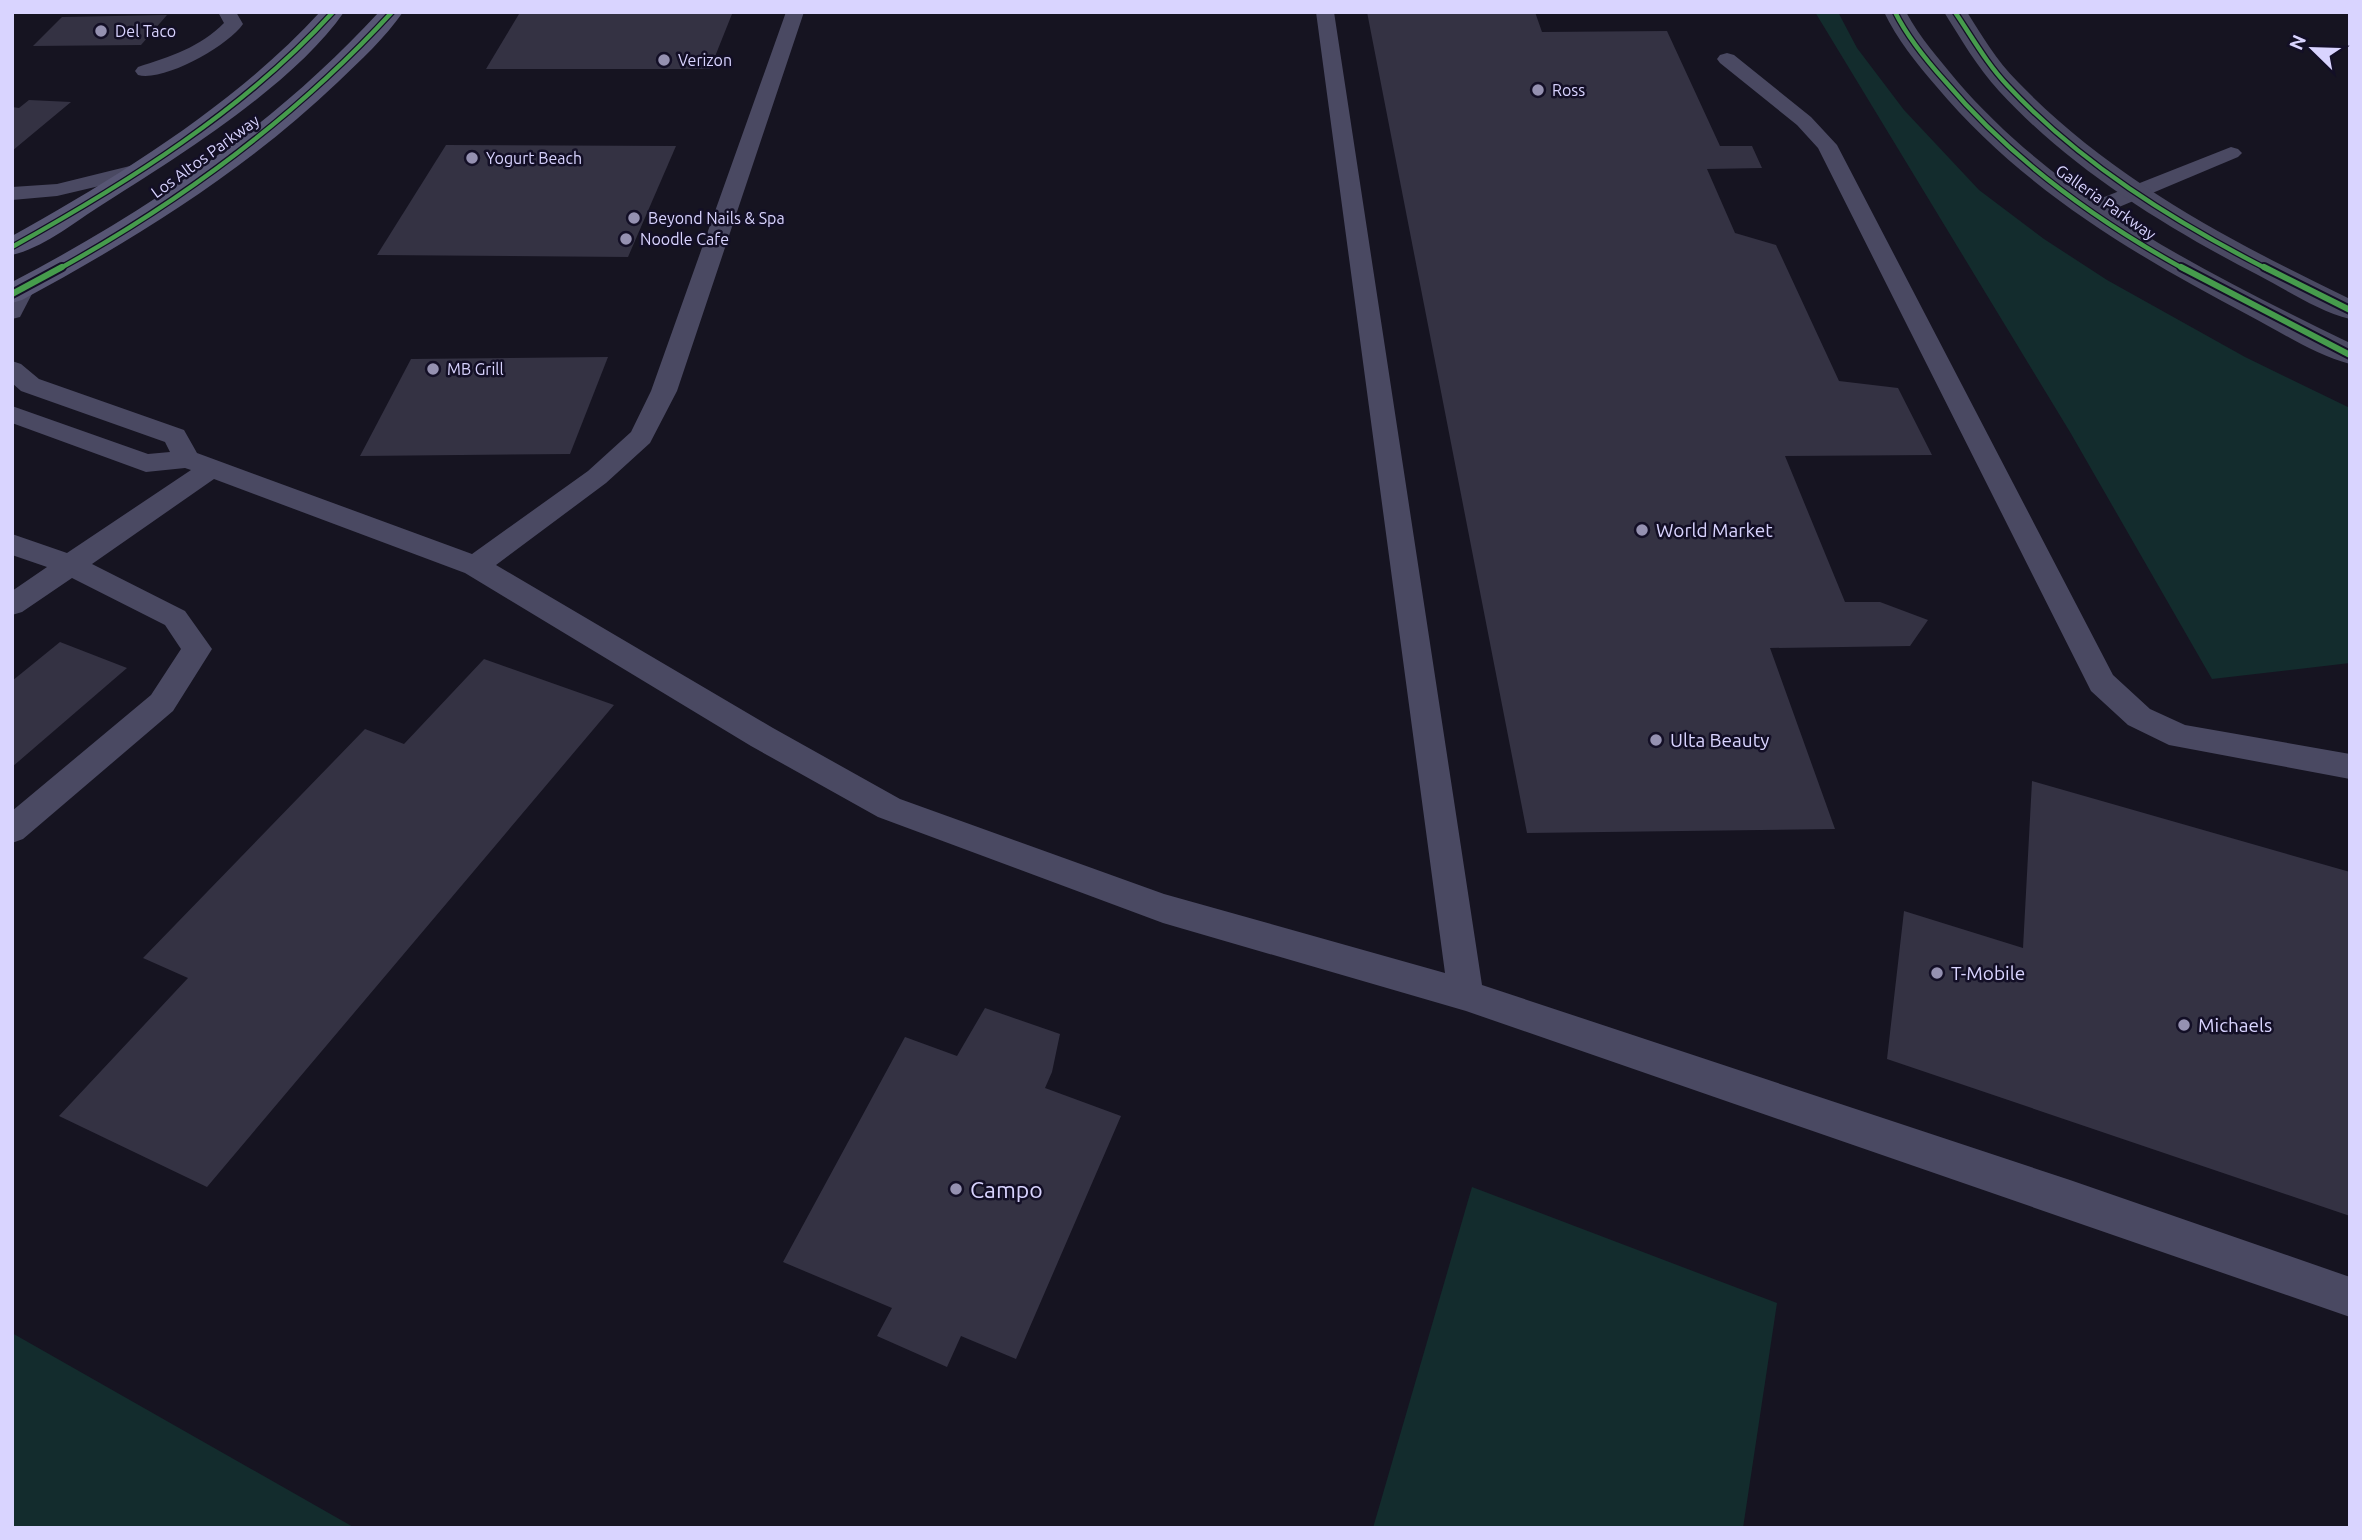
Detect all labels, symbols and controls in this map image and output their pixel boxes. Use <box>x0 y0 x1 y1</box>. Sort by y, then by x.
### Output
north arrow <box>2278 14 2348 84</box>
place label: Del Taco <box>115 22 176 40</box>
marker: Del Taco <box>93 23 109 39</box>
text: N <box>2284 32 2310 53</box>
place label: Verizon <box>678 51 732 69</box>
marker: Verizon <box>656 52 672 68</box>
place label: Ross <box>1552 81 1585 99</box>
marker: Ross <box>1530 82 1546 98</box>
street label: Los Altos Parkway <box>147 111 263 201</box>
place label: Yogurt Beach <box>486 149 582 167</box>
marker: Yogurt Beach <box>464 150 480 166</box>
street label: Galleria Parkway <box>2052 161 2160 243</box>
place label: Beyond Nails & Spa <box>648 209 785 227</box>
marker: Beyond Nails & Spa <box>626 210 642 226</box>
place label: Noodle Cafe <box>640 230 729 248</box>
marker: Noodle Cafe <box>618 231 634 247</box>
place label: MB Grill <box>447 360 504 378</box>
marker: MB Grill <box>425 361 441 377</box>
place label: World Market <box>1656 519 1773 541</box>
marker: World Market <box>1634 522 1650 538</box>
place label: Ulta Beauty <box>1670 729 1769 751</box>
marker: Ulta Beauty <box>1648 732 1664 748</box>
place label: T-Mobile <box>1951 962 2025 984</box>
marker: T-Mobile <box>1929 965 1945 981</box>
place label: Michaels <box>2198 1014 2272 1036</box>
marker: Michaels <box>2176 1017 2192 1033</box>
place label: Campo <box>970 1177 1043 1202</box>
marker: Campo <box>948 1181 964 1197</box>

